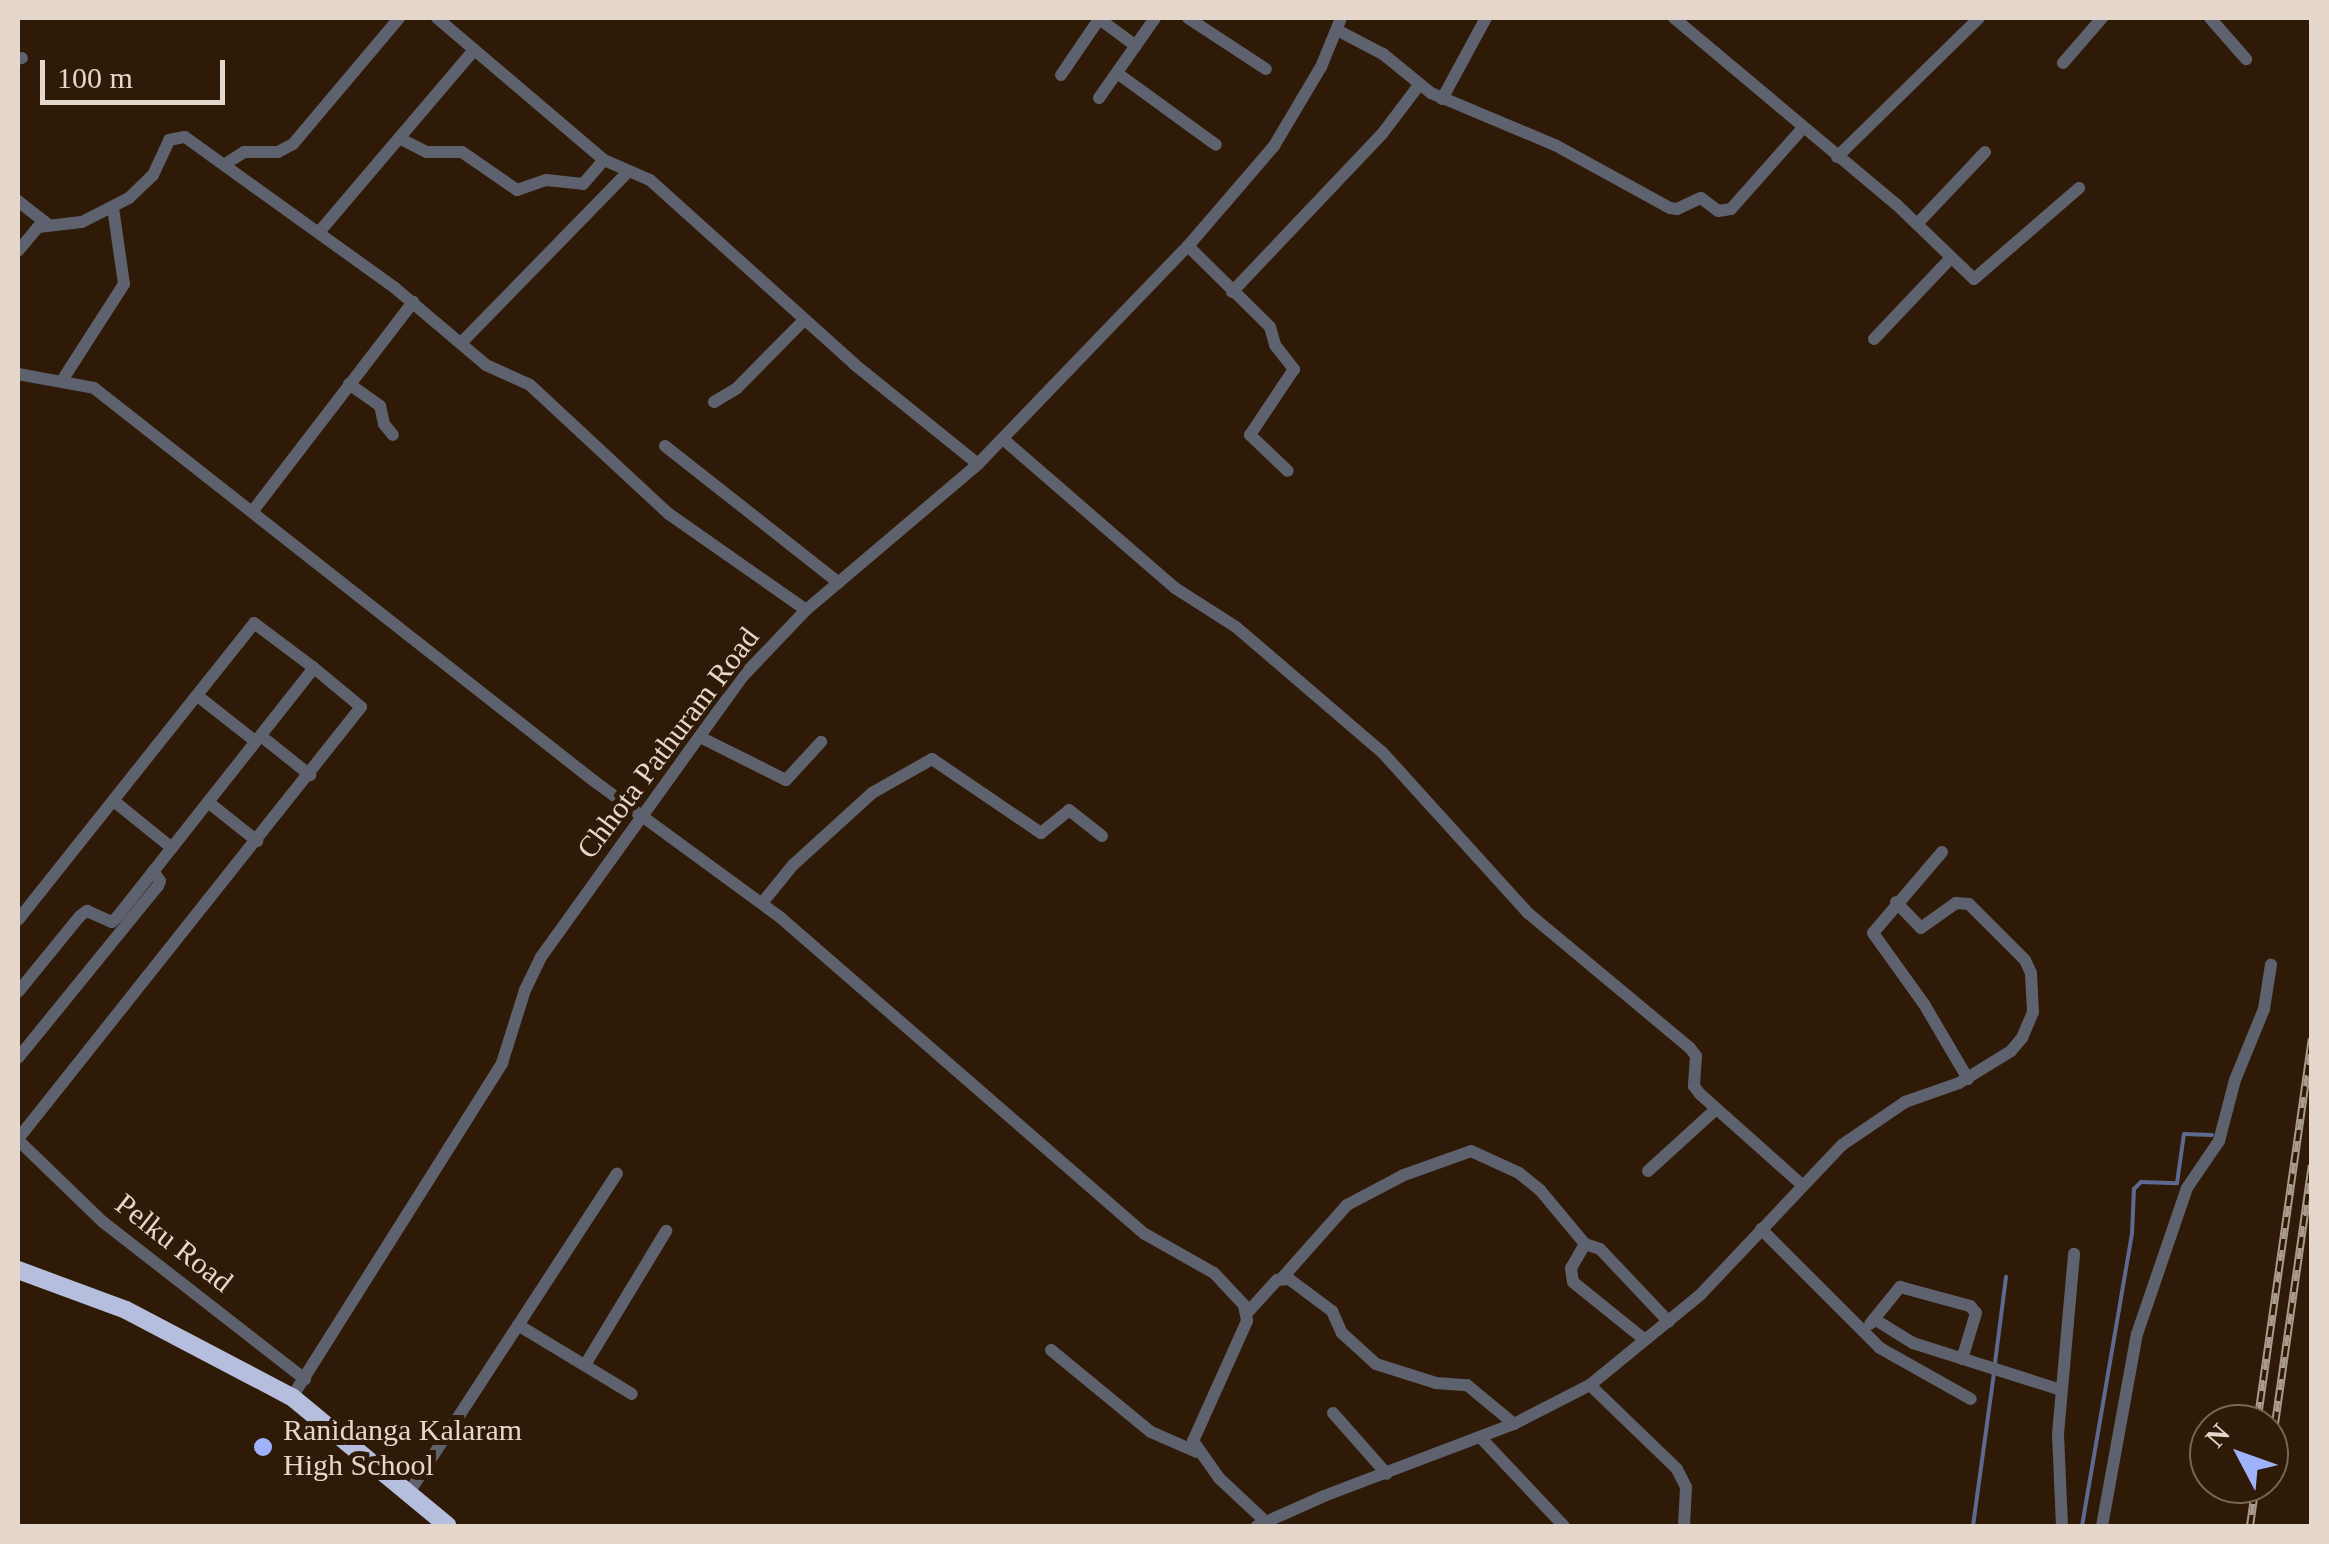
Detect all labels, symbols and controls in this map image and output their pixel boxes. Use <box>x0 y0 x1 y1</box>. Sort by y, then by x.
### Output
scale bar <box>45 40 230 102</box>
text: 100 m <box>57 61 133 94</box>
street label: Chhota Pathuram Road <box>569 620 767 866</box>
street label: Pelku Road <box>108 1186 240 1300</box>
north arrow <box>2189 1404 2289 1504</box>
place label: Ranidanga Kalaram High School <box>283 1412 522 1482</box>
text: N <box>2199 1418 2236 1453</box>
marker: Ranidanga Kalaram High School <box>252 1436 274 1458</box>

